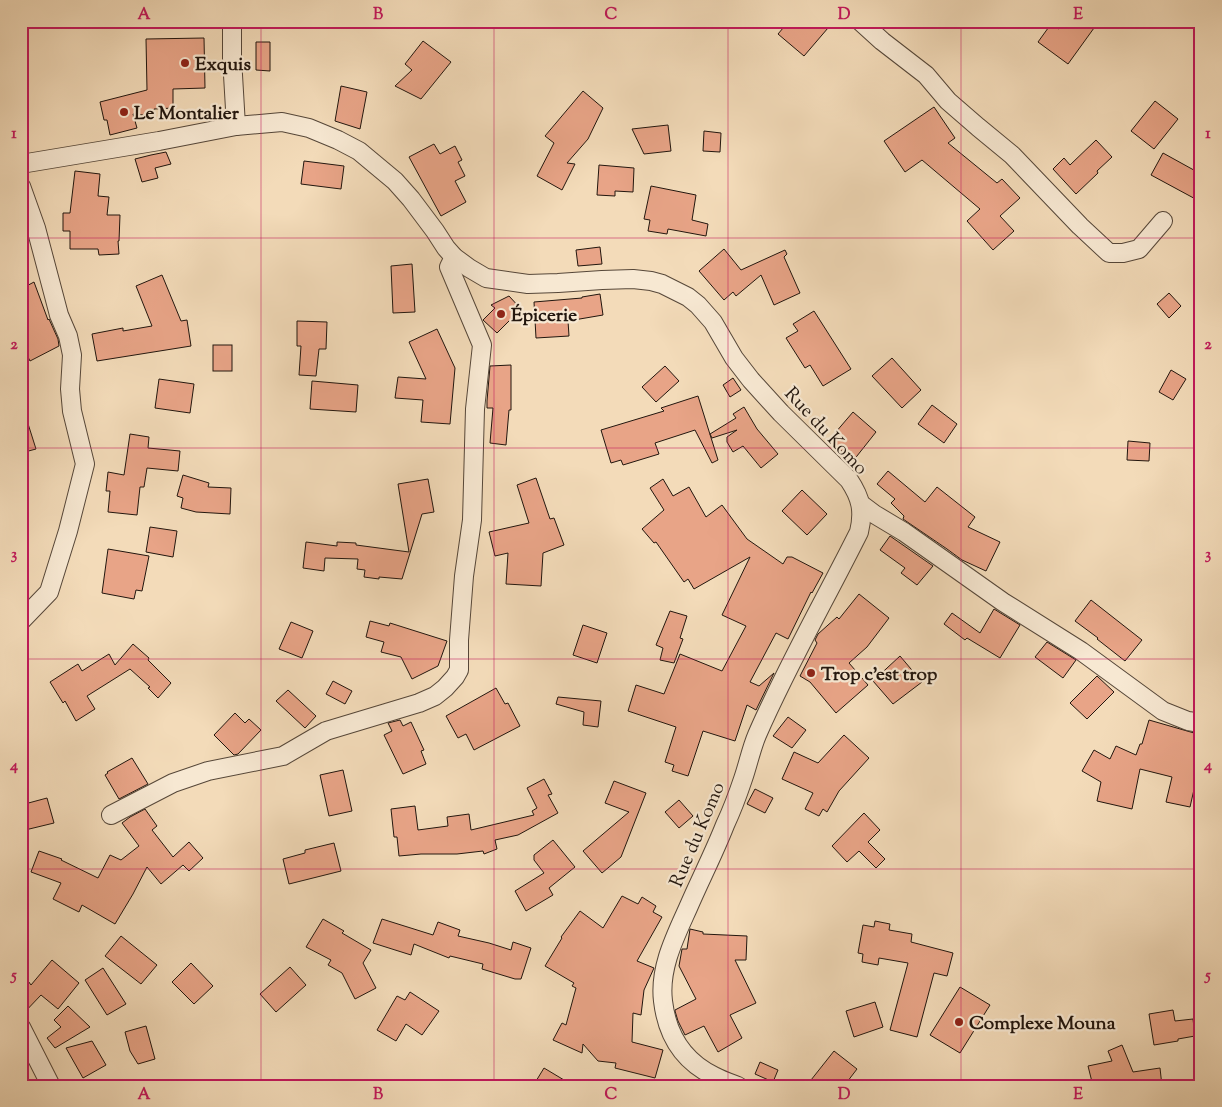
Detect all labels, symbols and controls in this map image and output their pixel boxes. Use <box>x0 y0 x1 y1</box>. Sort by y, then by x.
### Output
text: A <box>138 4 151 27</box>
text: B <box>373 4 383 27</box>
text: C <box>605 4 618 27</box>
text: D <box>838 4 851 27</box>
text: E <box>1073 4 1083 27</box>
place label: Exquis <box>195 52 251 79</box>
marker: Exquis <box>179 57 191 69</box>
place label: Le Montalier <box>134 101 240 128</box>
marker: Le Montalier <box>118 106 130 118</box>
text: 1 <box>11 123 17 146</box>
text: 1 <box>1205 123 1211 146</box>
place label: Épicerie <box>511 303 577 330</box>
marker: Épicerie <box>495 308 507 320</box>
text: 2 <box>10 334 18 357</box>
text: 2 <box>1204 334 1212 357</box>
street label: Rue du Komo <box>777 382 873 482</box>
text: 3 <box>11 544 18 567</box>
text: 3 <box>1205 544 1212 567</box>
place label: Trop c'est trop <box>821 662 938 689</box>
marker: Trop c'est trop <box>805 667 817 679</box>
text: 4 <box>9 755 18 778</box>
text: 4 <box>1203 755 1212 778</box>
street label: Rue du Komo <box>664 778 733 892</box>
text: 5 <box>9 965 17 988</box>
text: 5 <box>1203 965 1211 988</box>
place label: Complexe Mouna <box>969 1011 1116 1038</box>
marker: Complexe Mouna <box>953 1016 965 1028</box>
text: A <box>138 1084 151 1107</box>
text: B <box>373 1084 383 1107</box>
text: C <box>605 1084 618 1107</box>
text: D <box>838 1084 851 1107</box>
text: E <box>1073 1084 1083 1107</box>

